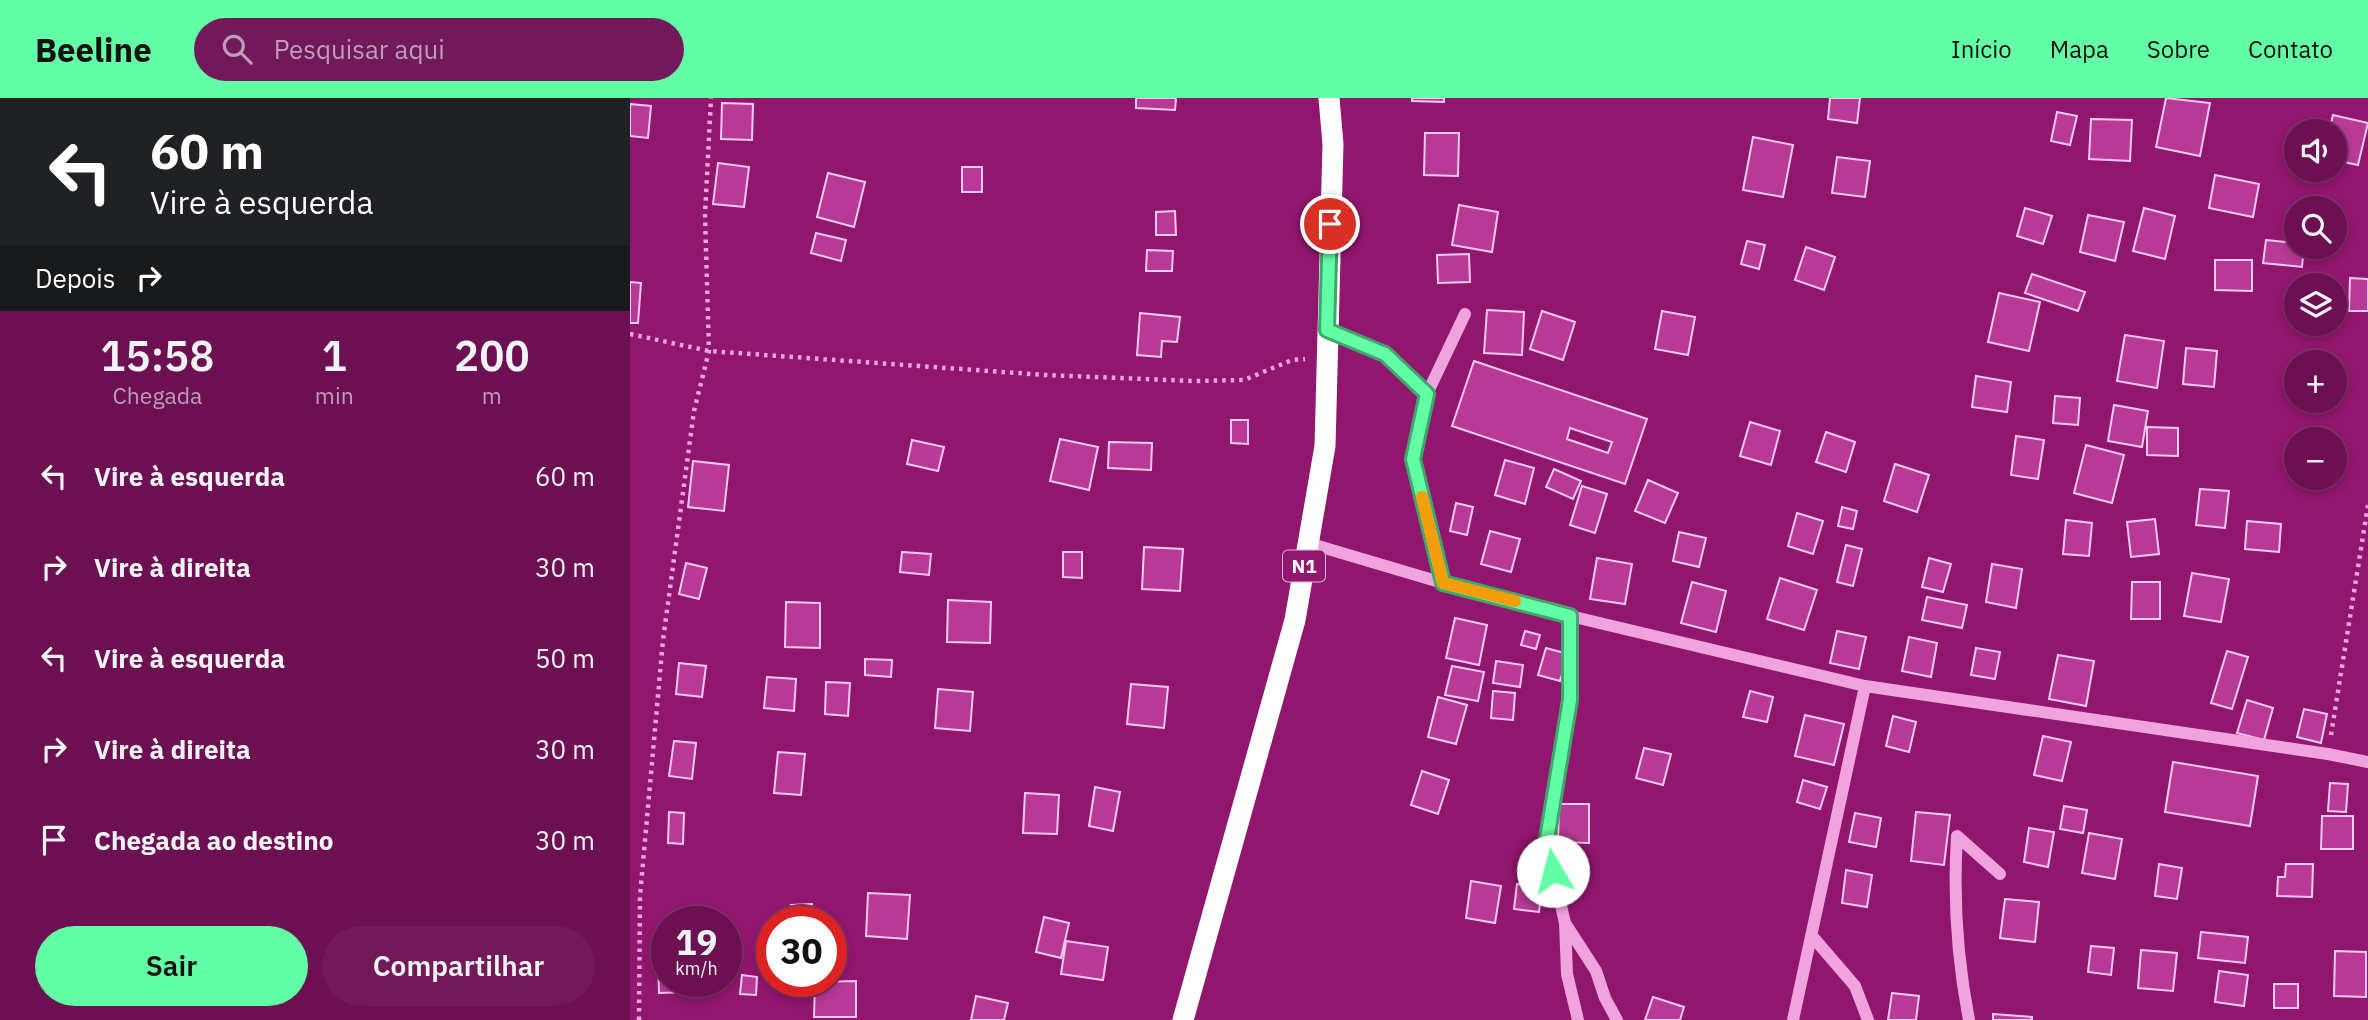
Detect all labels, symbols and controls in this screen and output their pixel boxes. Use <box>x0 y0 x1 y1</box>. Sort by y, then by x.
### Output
search box <box>194 18 684 81</box>
text: Beeline <box>35 28 152 71</box>
icon: search <box>218 30 256 68</box>
text: Pesquisar aqui <box>274 32 445 66</box>
text: Início <box>1951 33 2012 65</box>
text: Mapa <box>2050 33 2109 65</box>
text: Sobre <box>2147 33 2210 65</box>
text: Contato <box>2248 33 2333 65</box>
text: 60 m <box>150 119 264 182</box>
map controls <box>2284 119 2347 490</box>
button: sound <box>2284 119 2347 182</box>
icon: left <box>35 126 126 217</box>
text: Vire à esquerda <box>150 181 374 223</box>
pin <box>1300 194 1360 254</box>
button: search <box>2284 196 2347 259</box>
icon: arrive <box>1311 205 1349 243</box>
icon: right <box>130 259 168 297</box>
text: Depois <box>35 261 116 295</box>
button: layers <box>2284 273 2347 336</box>
text: 15:58 <box>100 328 215 383</box>
text: 1 <box>322 328 347 383</box>
text: 200 <box>454 328 530 383</box>
button: + <box>2284 350 2347 413</box>
text: Chegada <box>112 380 202 410</box>
text: min <box>315 380 354 410</box>
text: m <box>482 380 502 410</box>
button: − <box>2284 427 2347 490</box>
icon: left <box>35 457 73 495</box>
text: Vire à esquerda <box>94 459 285 493</box>
text: 60 m <box>535 459 595 493</box>
icon: right <box>35 548 73 586</box>
text: Vire à direita <box>94 550 251 584</box>
text: 30 m <box>535 550 595 584</box>
road number: N1 <box>1283 551 1325 582</box>
icon: left <box>35 639 73 677</box>
text: Vire à esquerda <box>94 641 285 675</box>
text: 50 m <box>535 641 595 675</box>
icon: right <box>35 730 73 768</box>
text: Vire à direita <box>94 732 251 766</box>
text: 30 m <box>535 732 595 766</box>
icon: arrive <box>35 821 73 859</box>
text: Chegada ao destino <box>94 823 333 857</box>
text: 30 m <box>535 823 595 857</box>
position arrow <box>1516 834 1590 908</box>
speed limit sign: 30 <box>756 906 847 997</box>
text: 19 <box>675 919 718 965</box>
button: Sair <box>35 926 308 1006</box>
button: Compartilhar <box>322 926 595 1006</box>
text: km/h <box>675 957 718 980</box>

